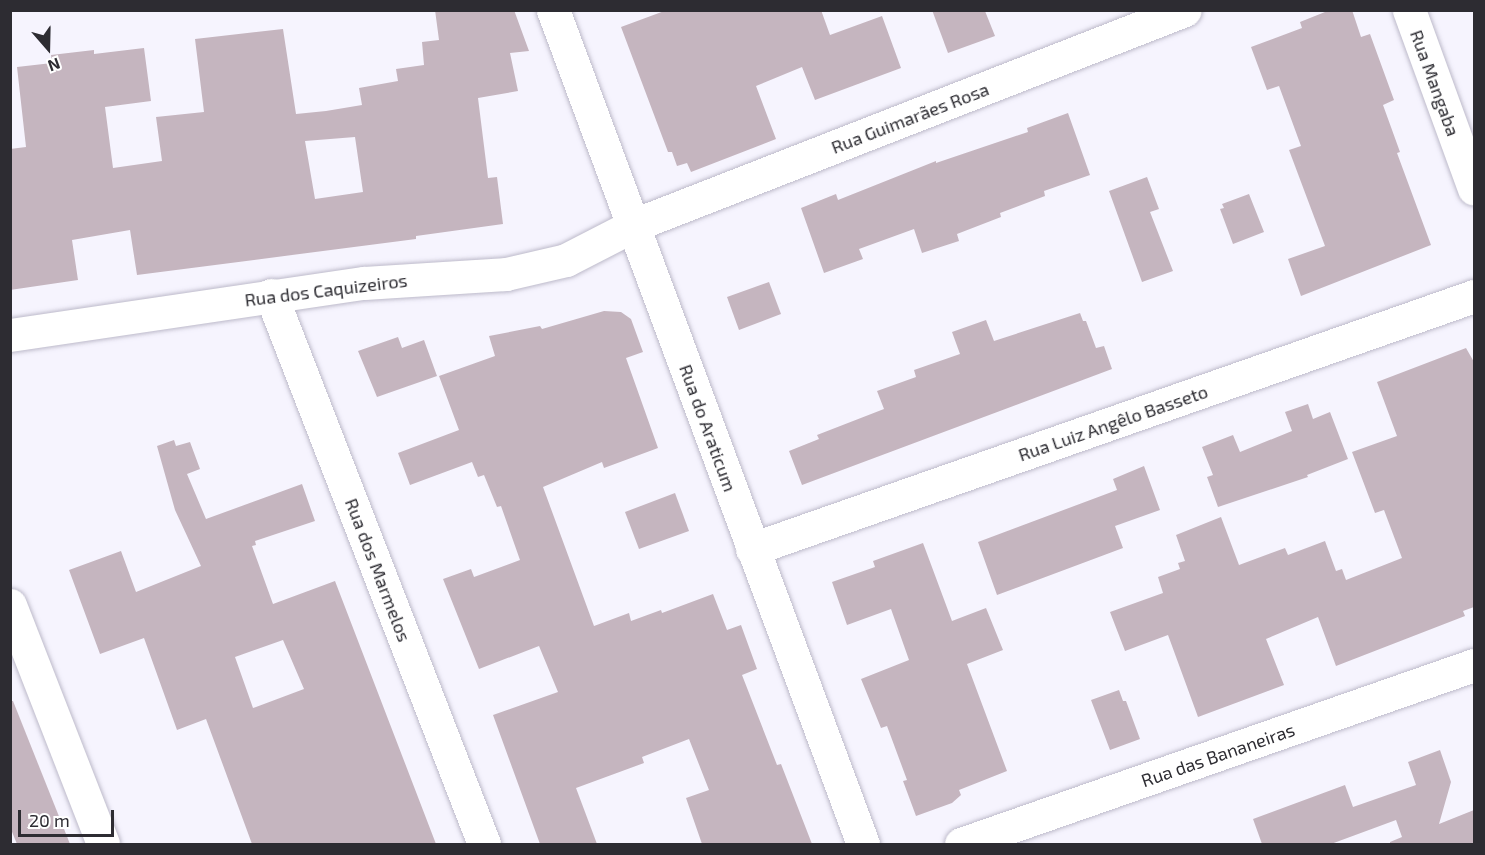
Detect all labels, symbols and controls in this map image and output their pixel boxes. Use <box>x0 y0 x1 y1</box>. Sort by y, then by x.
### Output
north arrow <box>18 18 78 78</box>
street label: Rua Mangaba <box>1406 27 1464 139</box>
text: N <box>46 54 63 76</box>
street label: Rua Guimarães Rosa <box>828 78 992 158</box>
street label: Rua dos Caquizeiros <box>243 269 409 311</box>
street label: Rua do Araticum <box>675 361 741 495</box>
street label: Rua Luiz Angêlo Basseto <box>1015 380 1211 466</box>
street label: Rua dos Marmelos <box>341 495 415 645</box>
street label: Rua das Bananeiras <box>1138 719 1298 791</box>
scale bar <box>21 798 117 836</box>
text: 20 m <box>29 809 70 831</box>

